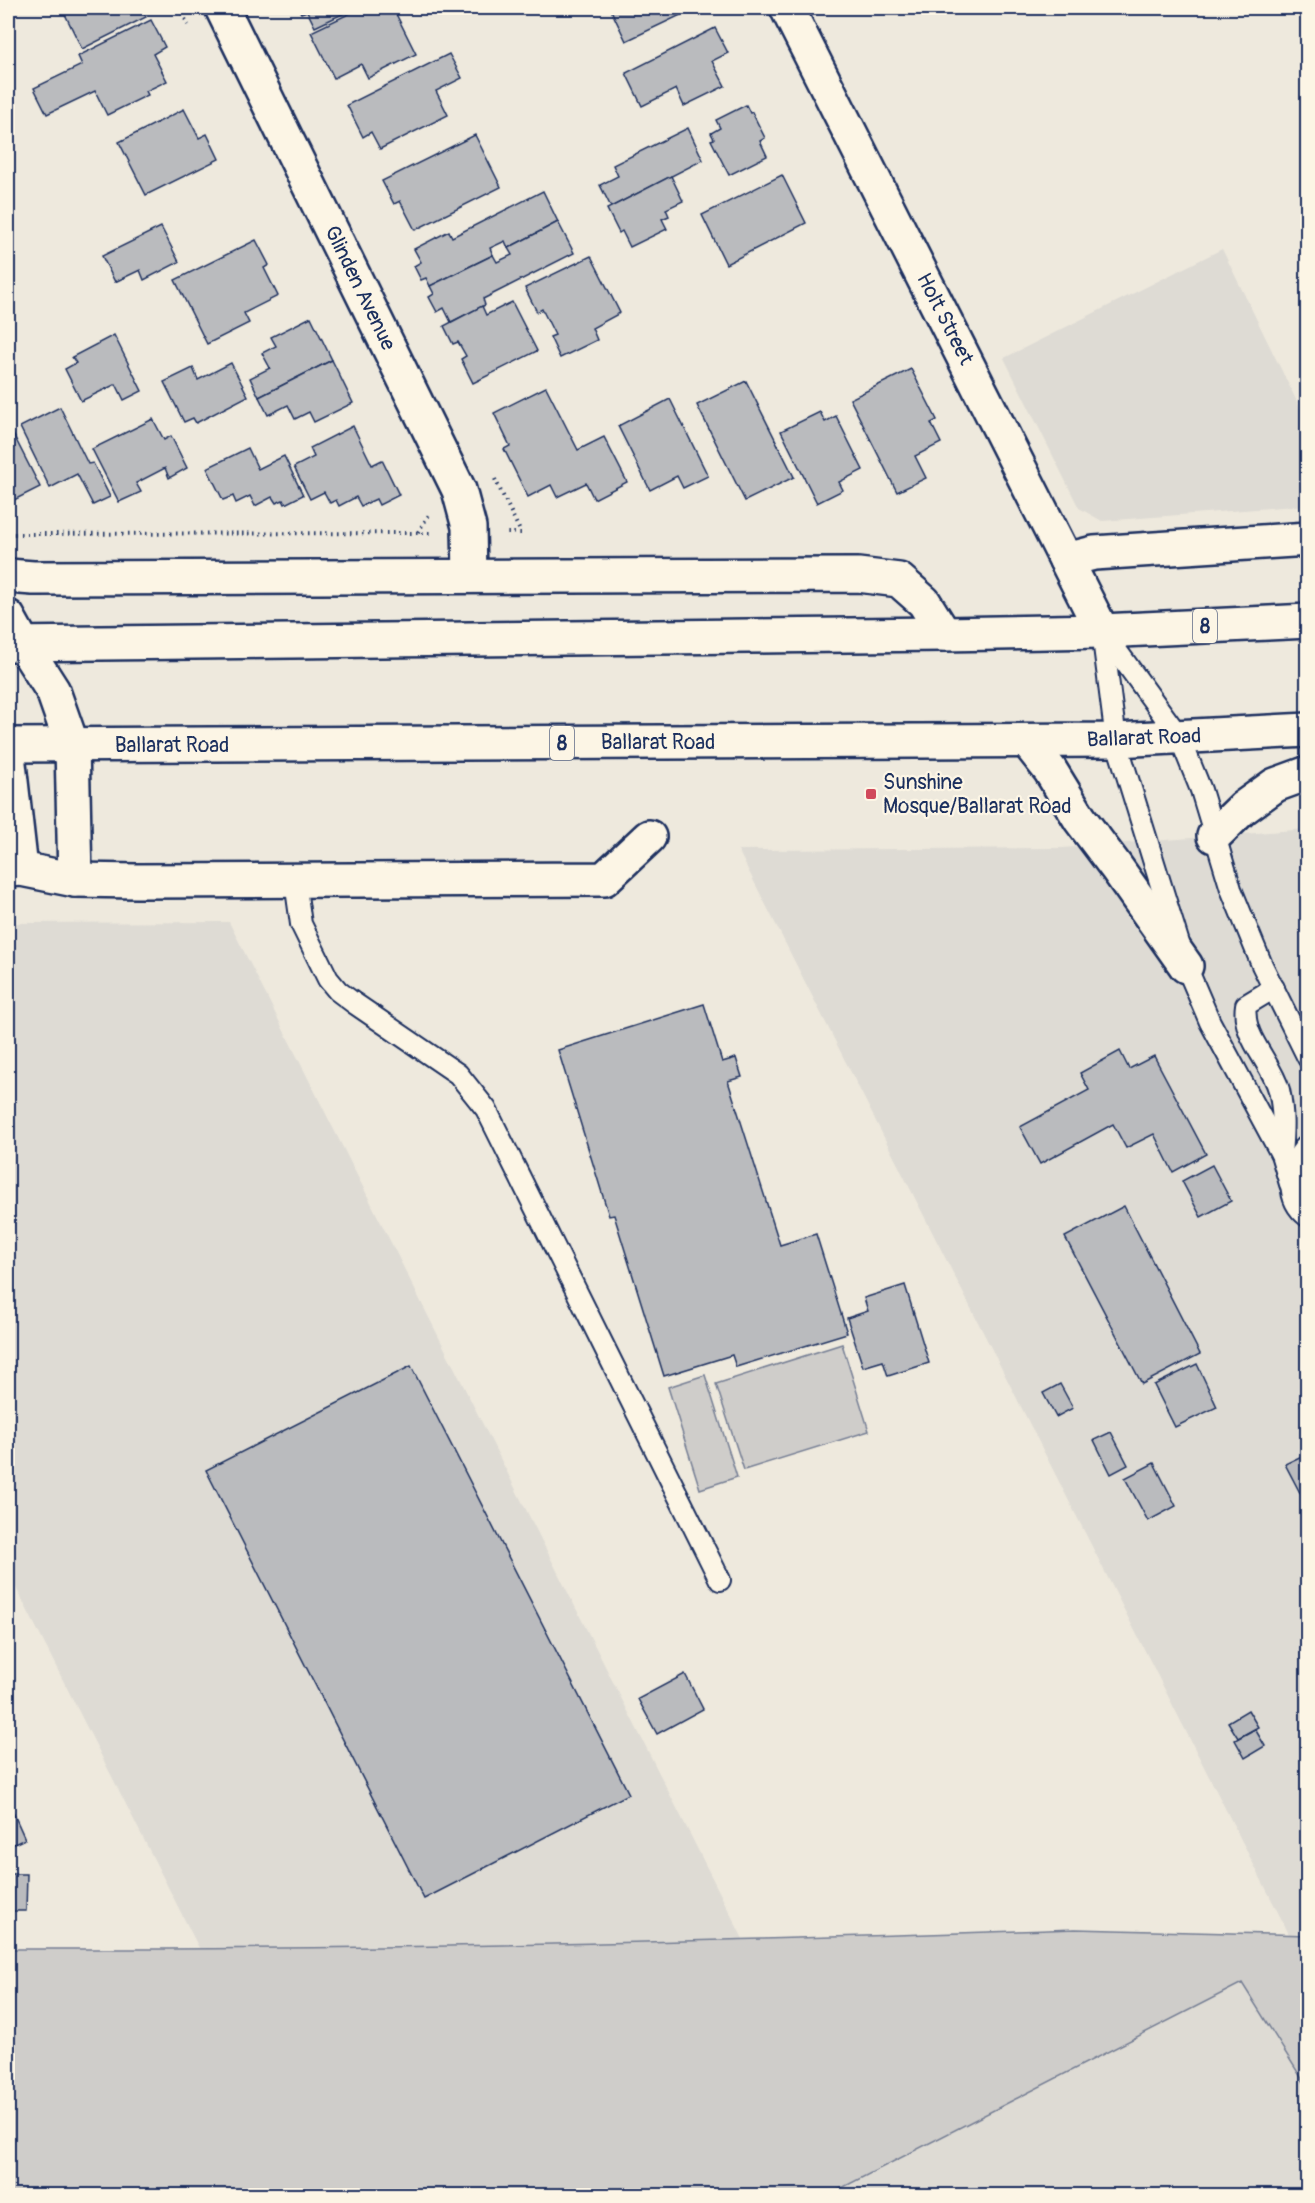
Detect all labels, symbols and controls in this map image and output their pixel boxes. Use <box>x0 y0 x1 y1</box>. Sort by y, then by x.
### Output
street label: Glinden Avenue <box>318 221 402 355</box>
street label: Holt Street <box>910 269 980 370</box>
road number: 8 <box>1193 609 1217 643</box>
street label: Ballarat Road <box>1086 723 1202 753</box>
road number: 8 <box>550 726 574 760</box>
street label: Ballarat Road <box>601 729 715 756</box>
street label: Ballarat Road <box>115 732 229 759</box>
place label: Sunshine Mosque/Ballarat Road <box>883 769 1072 820</box>
marker: Sunshine Mosque/Ballarat Road <box>864 787 878 801</box>

